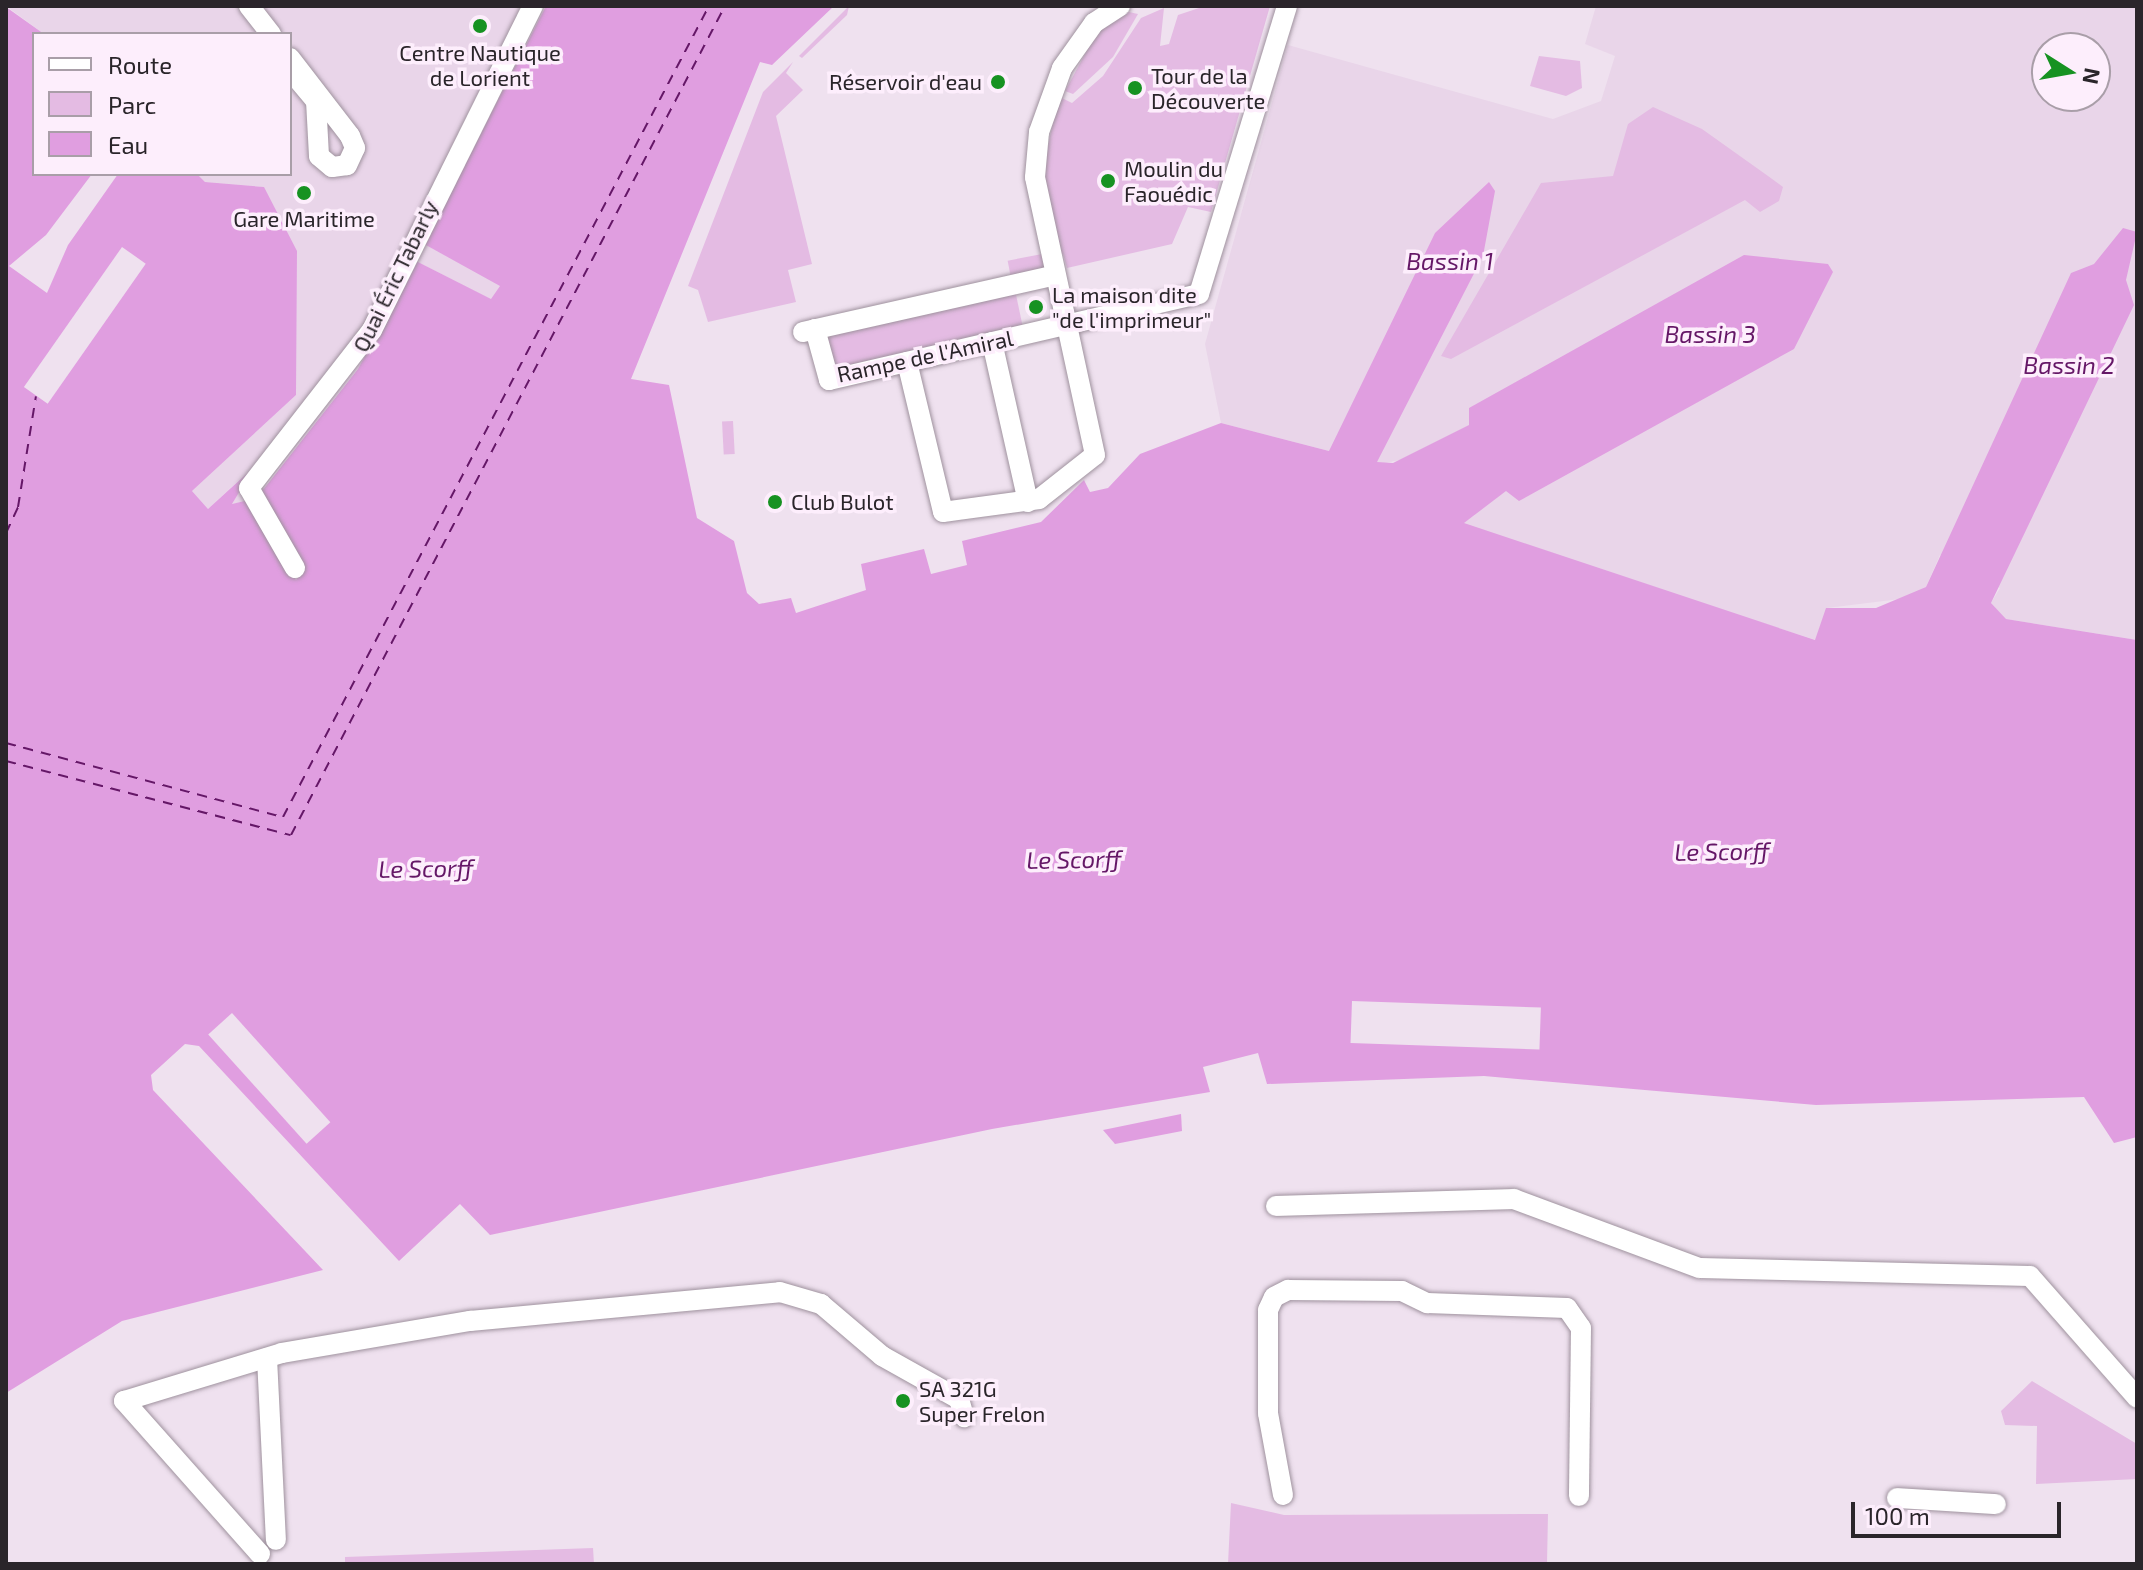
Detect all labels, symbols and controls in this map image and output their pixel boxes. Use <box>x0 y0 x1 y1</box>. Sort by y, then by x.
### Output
marker: Centre Nautique de Lorient <box>471 17 489 35</box>
legend <box>32 32 292 176</box>
north arrow <box>2031 32 2111 112</box>
place label: Centre Nautique de Lorient <box>399 39 561 90</box>
text: Route <box>108 50 172 79</box>
place label: Tour de la Découverte <box>1151 62 1265 114</box>
text: N <box>2078 66 2107 86</box>
place label: Réservoir d'eau <box>828 69 982 95</box>
marker: Réservoir d'eau <box>989 73 1007 91</box>
marker: Tour de la Découverte <box>1126 79 1144 97</box>
text: Parc <box>108 90 156 119</box>
text: Eau <box>108 130 148 159</box>
place label: Moulin du Faouédic <box>1124 155 1223 206</box>
marker: Moulin du Faouédic <box>1099 172 1117 190</box>
marker: Gare Maritime <box>295 184 313 202</box>
street label: Quai Éric Tabarly <box>347 196 443 356</box>
place label: Gare Maritime <box>233 206 375 232</box>
water label: Bassin 1 <box>1406 247 1494 275</box>
place label: La maison dite "de l'imprimeur" <box>1052 281 1211 332</box>
marker: La maison dite "de l'imprimeur" <box>1027 298 1045 316</box>
water label: Bassin 3 <box>1664 320 1756 348</box>
street label: Rampe de l'Amiral <box>834 324 1016 388</box>
water label: Bassin 2 <box>2023 351 2115 379</box>
place label: Club Bulot <box>791 489 894 515</box>
marker: Club Bulot <box>766 493 784 511</box>
water label: Le Scorff <box>1674 836 1770 866</box>
water label: Le Scorff <box>1026 844 1122 874</box>
water label: Le Scorff <box>378 853 474 883</box>
place label: SA 321G Super Frelon <box>919 1375 1046 1426</box>
marker: SA 321G Super Frelon <box>894 1392 912 1410</box>
scale bar <box>1855 1486 2065 1536</box>
text: 100 m <box>1865 1501 1930 1530</box>

